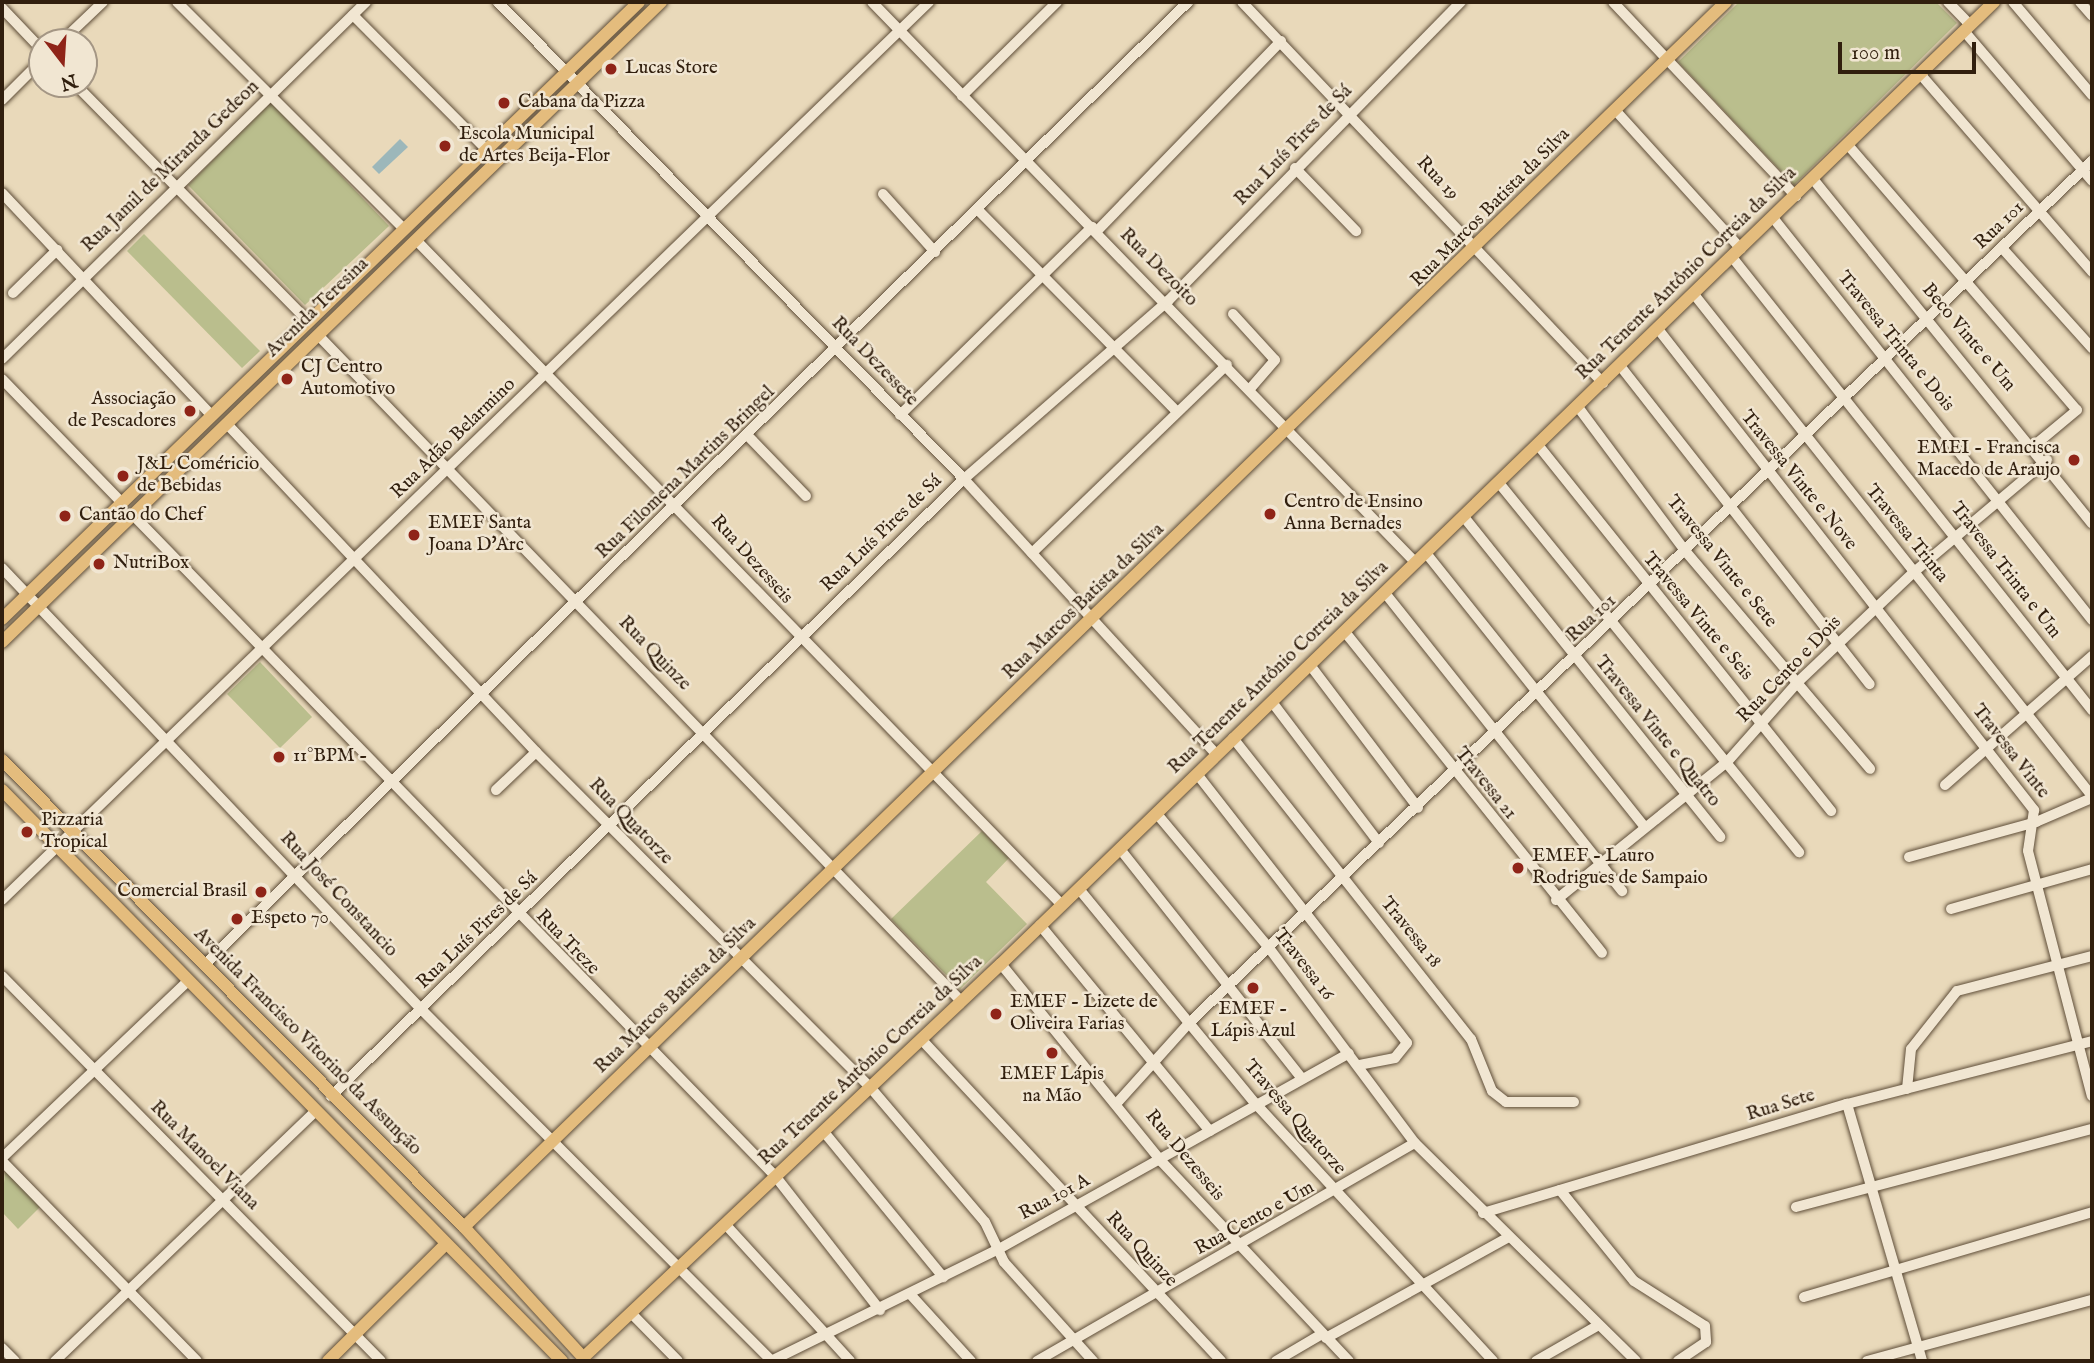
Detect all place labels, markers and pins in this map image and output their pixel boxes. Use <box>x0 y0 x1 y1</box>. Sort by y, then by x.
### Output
place label: Lucas Store <box>625 58 718 80</box>
marker: Lucas Store <box>603 61 619 77</box>
place label: Cabana da Pizza <box>518 92 645 114</box>
marker: Cabana da Pizza <box>496 95 512 111</box>
place label: Escola Municipal de Artes Beija-Flor <box>459 124 610 168</box>
marker: Escola Municipal de Artes Beija-Flor <box>437 138 453 154</box>
place label: CJ Centro Automotivo <box>301 357 395 401</box>
marker: CJ Centro Automotivo <box>279 371 295 387</box>
place label: Associação de Pescadores <box>68 389 176 433</box>
marker: Associação de Pescadores <box>182 403 198 419</box>
place label: EMEI - Francisca Macedo de Araujo <box>1917 438 2060 482</box>
marker: EMEI - Francisca Macedo de Araujo <box>2066 452 2082 468</box>
place label: J&L Coméricio de Bebidas <box>137 454 259 498</box>
marker: J&L Coméricio de Bebidas <box>115 468 131 484</box>
place label: Centro de Ensino Anna Bernades <box>1284 492 1423 536</box>
place label: Cantão do Chef <box>79 505 204 527</box>
marker: Centro de Ensino Anna Bernades <box>1262 506 1278 522</box>
marker: Cantão do Chef <box>57 508 73 524</box>
place label: EMEF Santa Joana D'Arc <box>428 513 531 557</box>
marker: EMEF Santa Joana D'Arc <box>406 527 422 543</box>
place label: NutriBox <box>113 553 189 575</box>
marker: NutriBox <box>91 556 107 572</box>
place label: 11°BPM - <box>293 746 367 768</box>
marker: 11°BPM - <box>271 749 287 765</box>
place label: Pizzaria Tropical <box>41 810 107 854</box>
marker: Pizzaria Tropical <box>19 824 35 840</box>
place label: EMEF - Lauro Rodrigues de Sampaio <box>1532 846 1708 890</box>
marker: EMEF - Lauro Rodrigues de Sampaio <box>1510 860 1526 876</box>
place label: Comercial Brasil <box>117 881 247 903</box>
marker: Comercial Brasil <box>253 884 269 900</box>
place label: Espeto 70 <box>251 908 329 930</box>
marker: Espeto 70 <box>229 911 245 927</box>
marker: EMEF - Lápis Azul <box>1245 980 1261 996</box>
place label: EMEF - Lizete de Oliveira Farias <box>1010 992 1158 1036</box>
place label: EMEF - Lápis Azul <box>1211 999 1295 1043</box>
marker: EMEF - Lizete de Oliveira Farias <box>988 1006 1004 1022</box>
marker: EMEF Lápis na Mão <box>1044 1045 1060 1061</box>
place label: EMEF Lápis na Mão <box>1000 1064 1104 1108</box>

